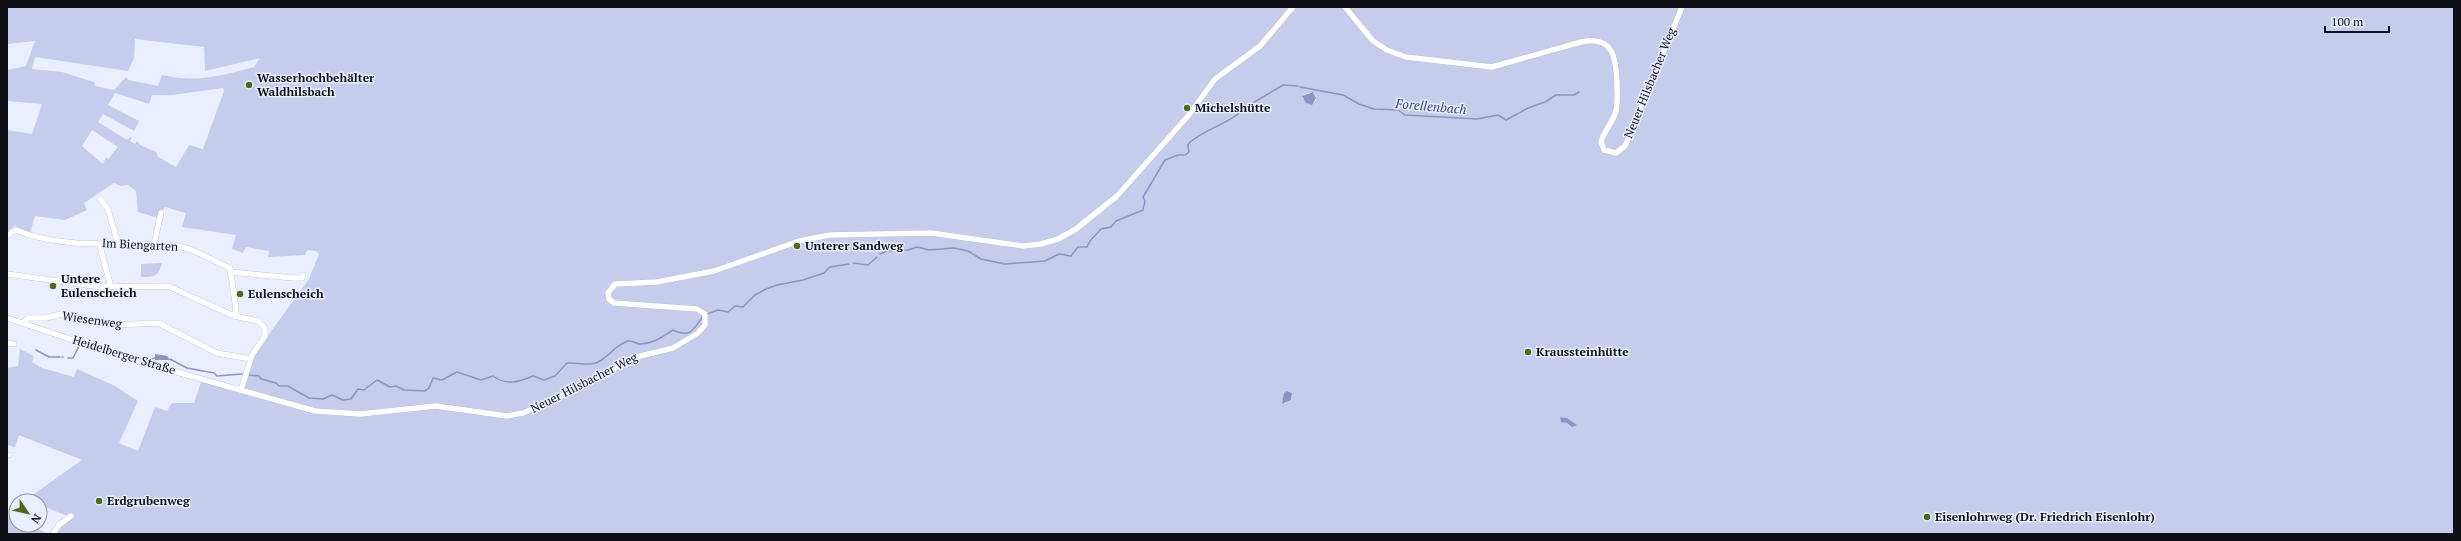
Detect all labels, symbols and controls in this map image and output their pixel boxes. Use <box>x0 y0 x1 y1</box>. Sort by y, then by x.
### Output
scale bar <box>2325 8 2389 34</box>
text: 100 m <box>2331 14 2364 29</box>
street label: Neuer Hilsbacher Weg <box>1620 25 1679 140</box>
place label: Wasserhochbehälter Waldhilsbach <box>257 70 375 99</box>
marker: Wasserhochbehälter Waldhilsbach <box>244 80 254 90</box>
water label: Forellenbach <box>1394 94 1467 118</box>
place label: Michelshütte <box>1195 100 1271 115</box>
marker: Michelshütte <box>1182 103 1192 113</box>
street label: Im Biengarten <box>102 235 178 254</box>
place label: Unterer Sandweg <box>805 238 904 253</box>
marker: Unterer Sandweg <box>792 241 802 251</box>
place label: Untere Eulenscheich <box>61 271 137 300</box>
marker: Untere Eulenscheich <box>48 281 58 291</box>
place label: Eulenscheich <box>248 286 324 301</box>
marker: Eulenscheich <box>235 289 245 299</box>
street label: Wiesenweg <box>61 308 124 331</box>
street label: Heidelberger Straße <box>71 332 178 377</box>
place label: Kraussteinhütte <box>1536 344 1629 359</box>
marker: Kraussteinhütte <box>1523 347 1533 357</box>
street label: Neuer Hilsbacher Weg <box>528 349 640 416</box>
north arrow <box>8 493 48 533</box>
place label: Erdgrubenweg <box>107 493 190 508</box>
marker: Erdgrubenweg <box>94 496 104 506</box>
place label: Eisenlohrweg (Dr. Friedrich Eisenlohr) <box>1935 509 2155 524</box>
text: N <box>28 511 44 527</box>
marker: Eisenlohrweg (Dr. Friedrich Eisenlohr) <box>1922 512 1932 522</box>

